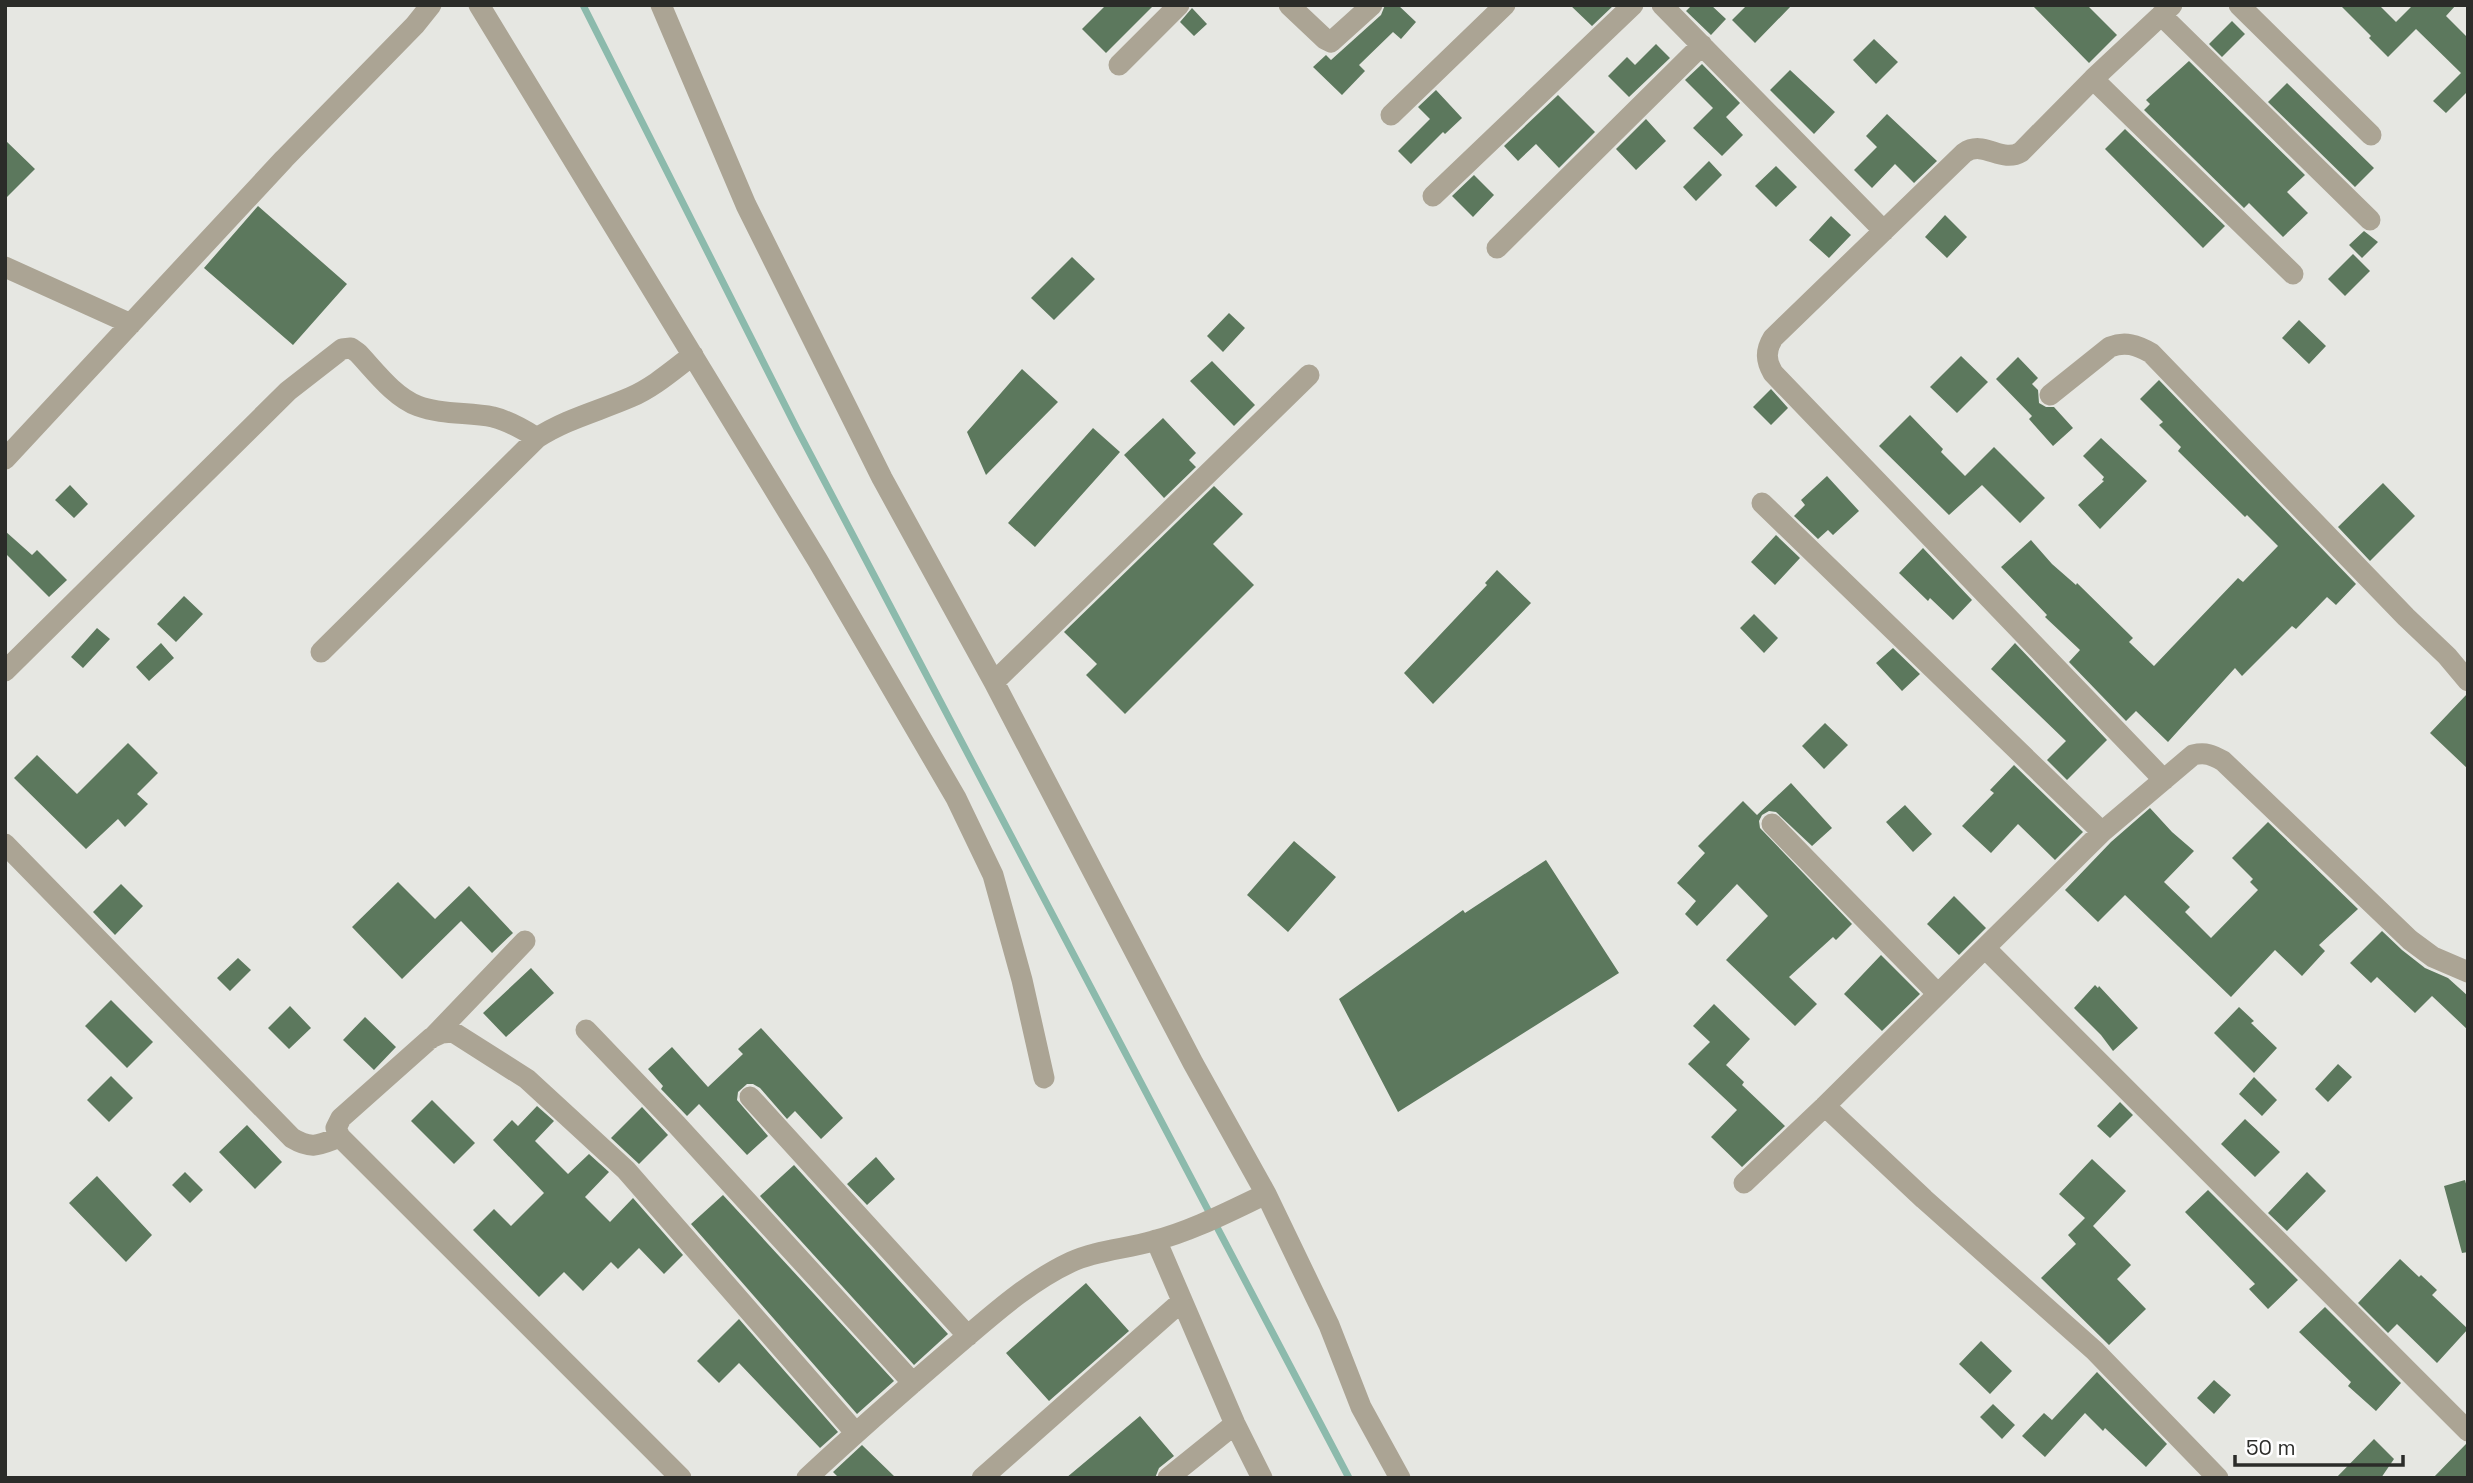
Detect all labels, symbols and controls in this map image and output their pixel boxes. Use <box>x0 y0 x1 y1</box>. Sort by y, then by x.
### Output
scale bar <box>2235 1424 2403 1468</box>
text: 50 m <box>2246 1434 2296 1461</box>

